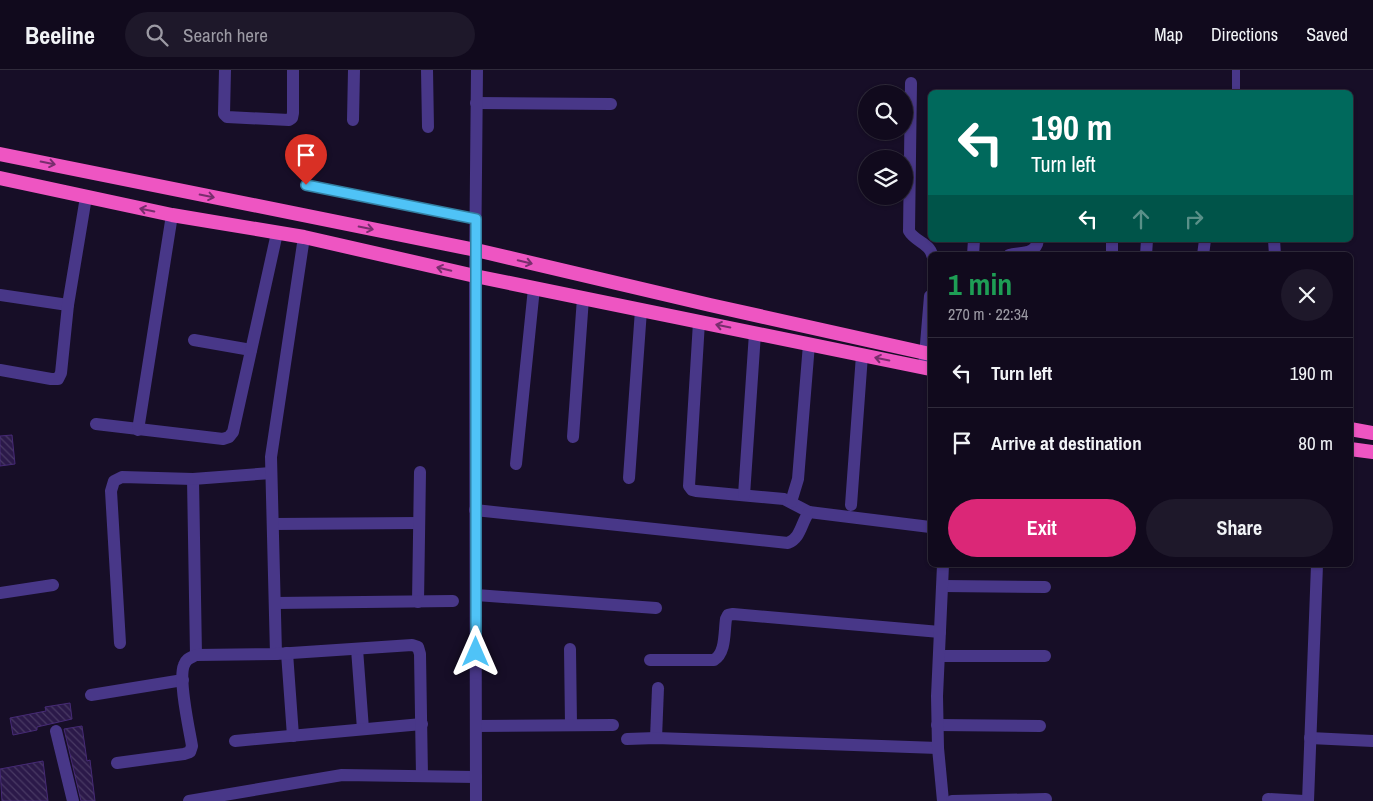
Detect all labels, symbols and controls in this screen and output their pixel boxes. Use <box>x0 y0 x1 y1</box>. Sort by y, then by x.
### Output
search box <box>125 12 475 57</box>
text: Beeline <box>25 19 95 51</box>
icon: search <box>143 21 171 49</box>
text: Search here <box>183 22 268 48</box>
text: Map <box>1154 22 1183 47</box>
text: Directions <box>1211 22 1278 47</box>
text: Saved <box>1306 22 1348 47</box>
map controls <box>858 85 913 205</box>
button: search <box>858 85 913 140</box>
text: 190 m <box>1031 104 1112 151</box>
icon: left <box>948 110 1013 175</box>
pin <box>285 134 327 185</box>
icon: arrive <box>292 141 320 169</box>
text: Turn left <box>1031 149 1096 179</box>
button: layers <box>858 150 913 205</box>
one-way arrow <box>39 159 55 169</box>
one-way arrow <box>199 191 215 201</box>
one-way arrow <box>140 205 156 214</box>
icon: left <box>1074 205 1102 233</box>
icon: ahead <box>1127 205 1155 233</box>
icon: right <box>1180 205 1208 233</box>
one-way arrow <box>358 224 374 233</box>
one-way arrow <box>517 258 533 267</box>
one-way arrow <box>436 264 452 273</box>
text: 1 min <box>948 264 1012 304</box>
button: close <box>1281 269 1333 321</box>
text: 270 m · 22:34 <box>948 303 1028 325</box>
one-way arrow <box>715 321 731 331</box>
one-way arrow <box>875 354 891 363</box>
icon: left <box>948 359 976 387</box>
text: Turn left <box>991 360 1052 386</box>
text: 190 m <box>1290 360 1333 386</box>
icon: arrive <box>948 429 976 457</box>
text: Arrive at destination <box>991 430 1142 456</box>
text: 80 m <box>1298 430 1333 456</box>
button: Exit <box>948 499 1136 557</box>
button: Share <box>1146 499 1333 557</box>
position arrow <box>449 625 501 677</box>

